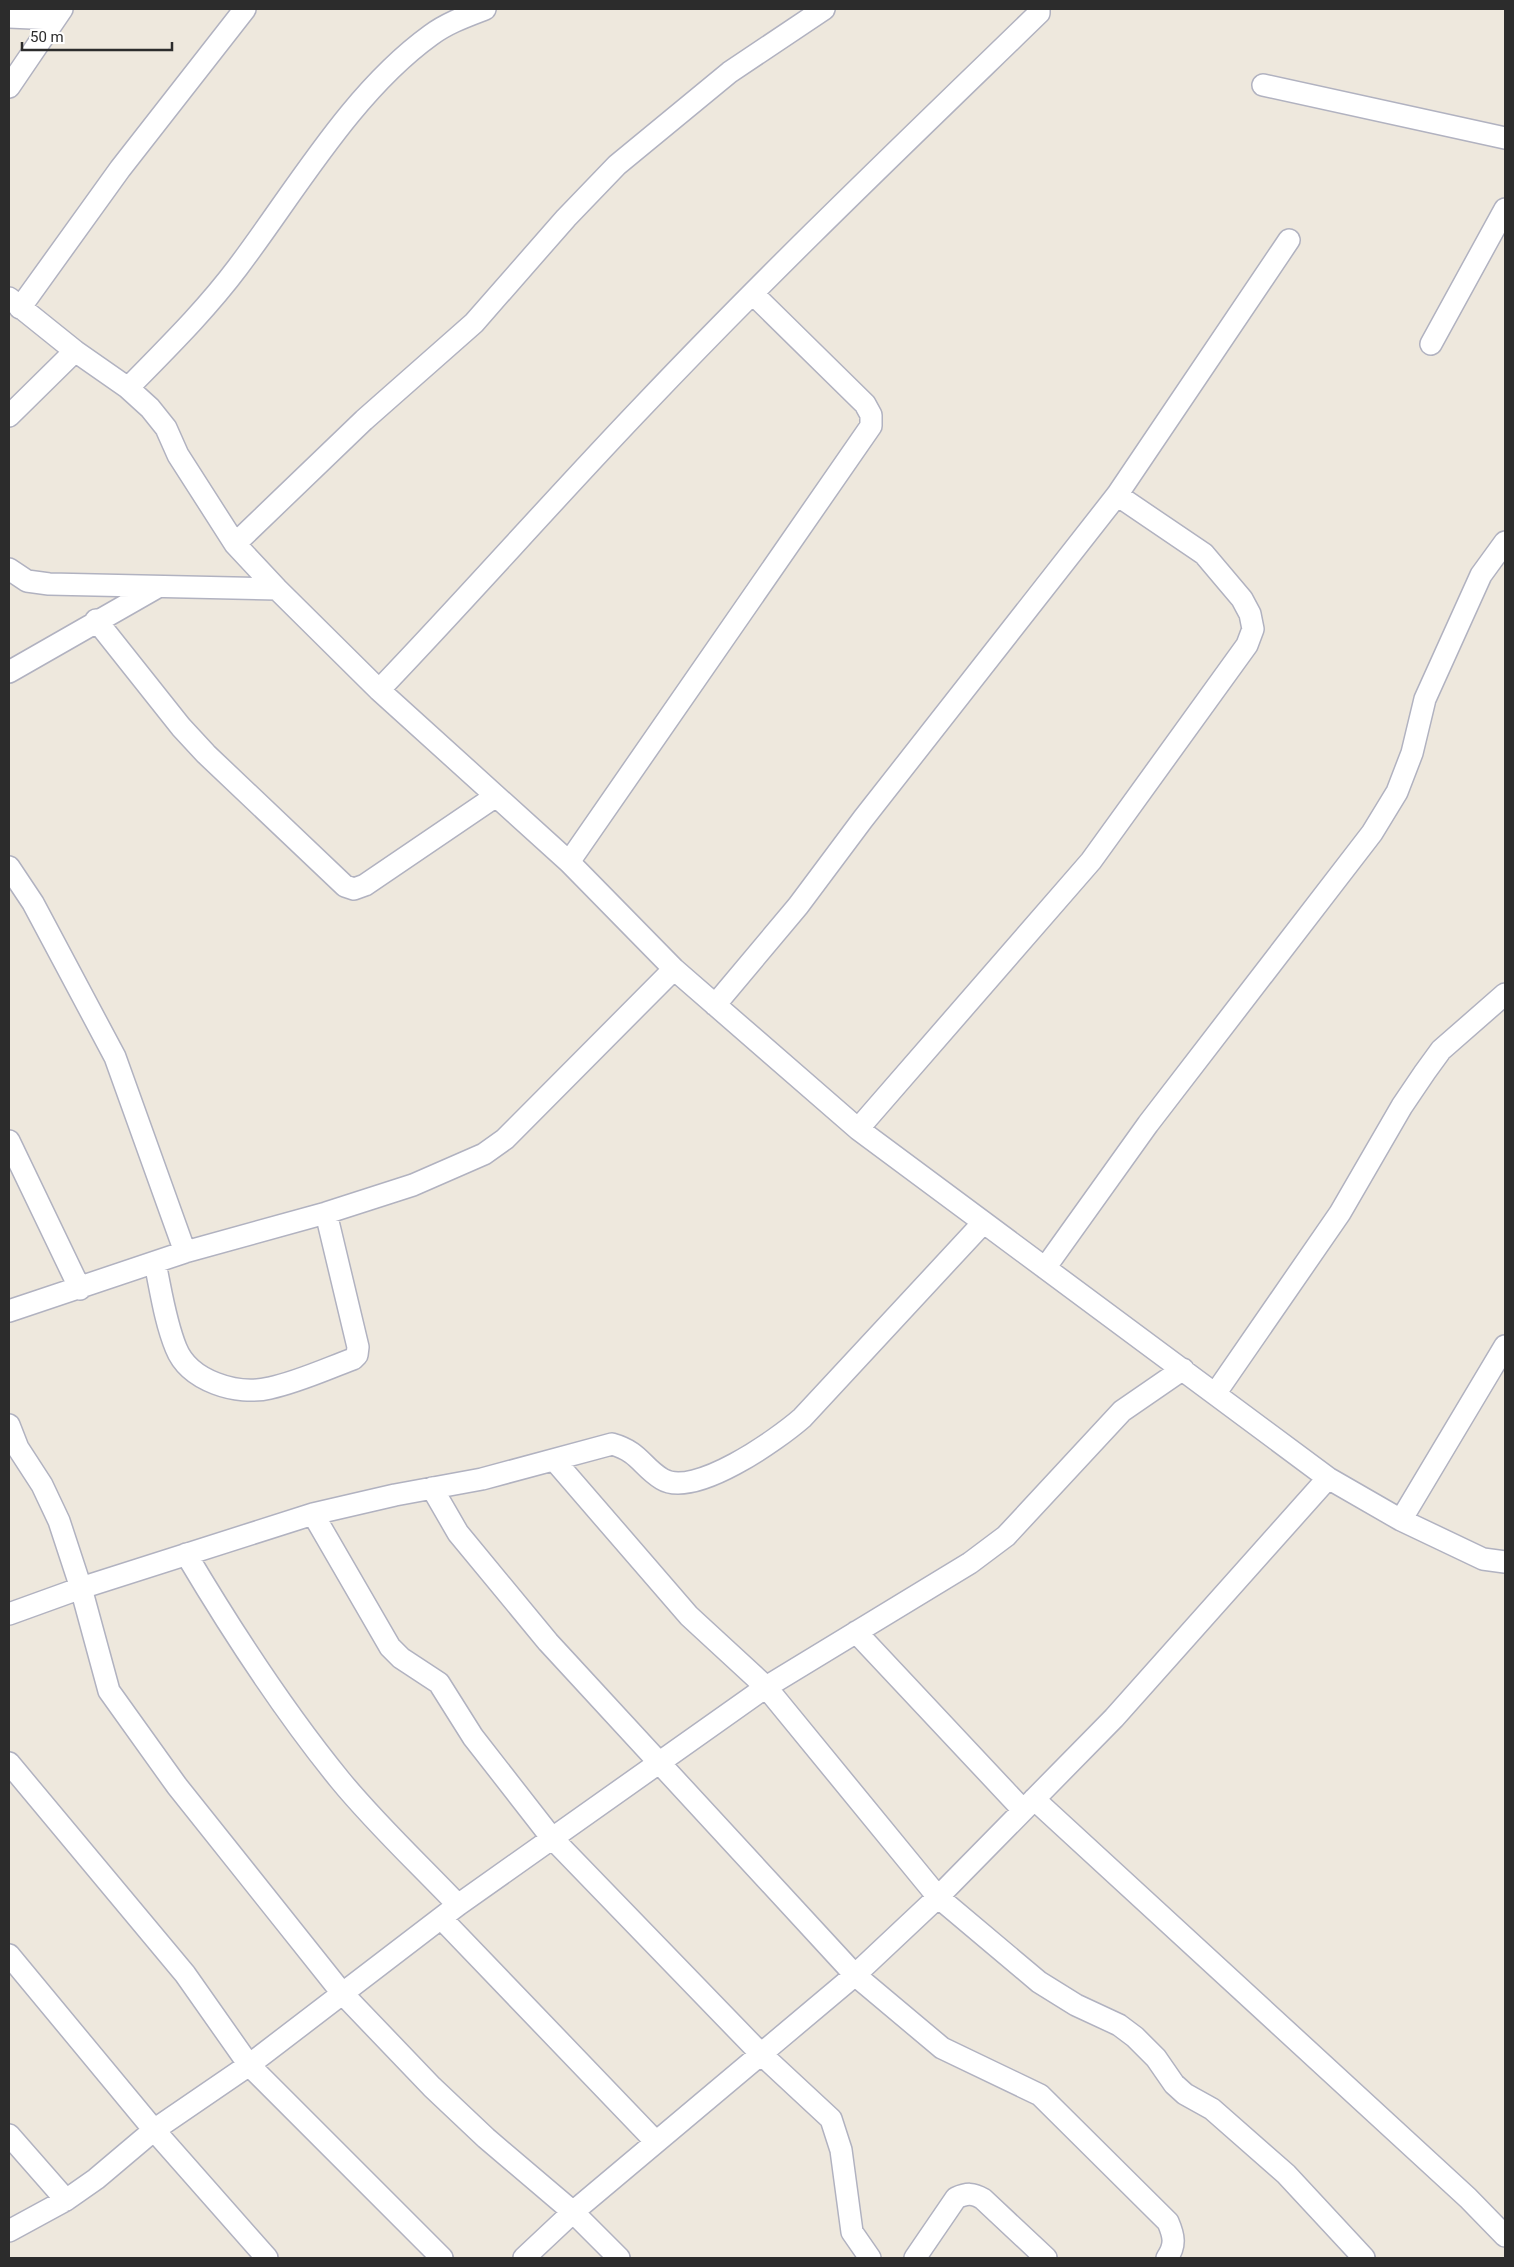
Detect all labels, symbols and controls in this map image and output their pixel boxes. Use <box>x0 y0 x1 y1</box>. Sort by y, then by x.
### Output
scale bar <box>22 20 172 52</box>
text: 50 m <box>30 28 64 46</box>

